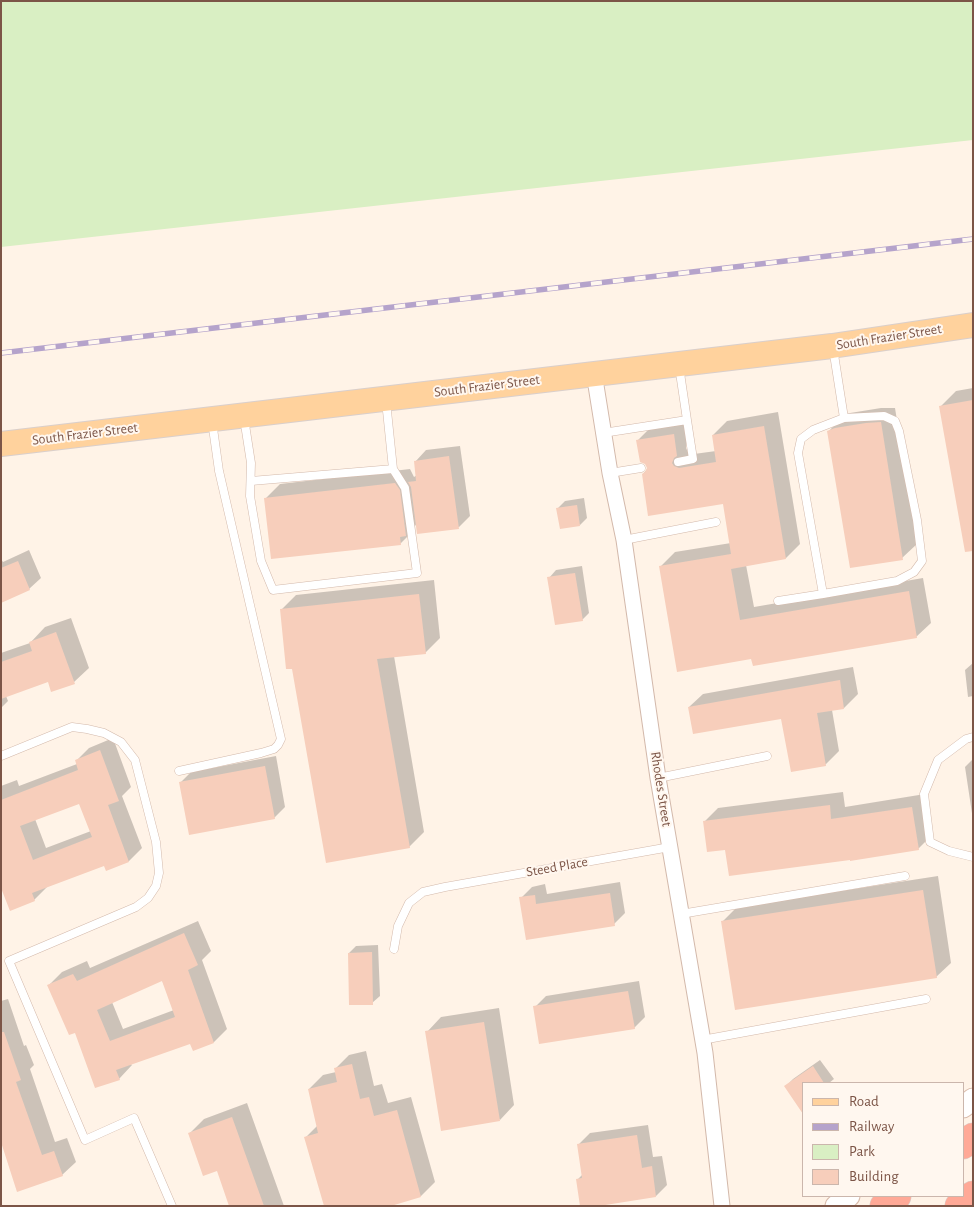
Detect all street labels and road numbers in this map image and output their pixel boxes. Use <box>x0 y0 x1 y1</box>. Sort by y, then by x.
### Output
street label: South Frazier Street <box>835 320 943 354</box>
street label: South Frazier Street <box>433 371 541 401</box>
street label: South Frazier Street <box>31 419 139 449</box>
street label: Rhodes Street <box>647 750 675 828</box>
street label: Steed Place <box>525 853 589 881</box>

